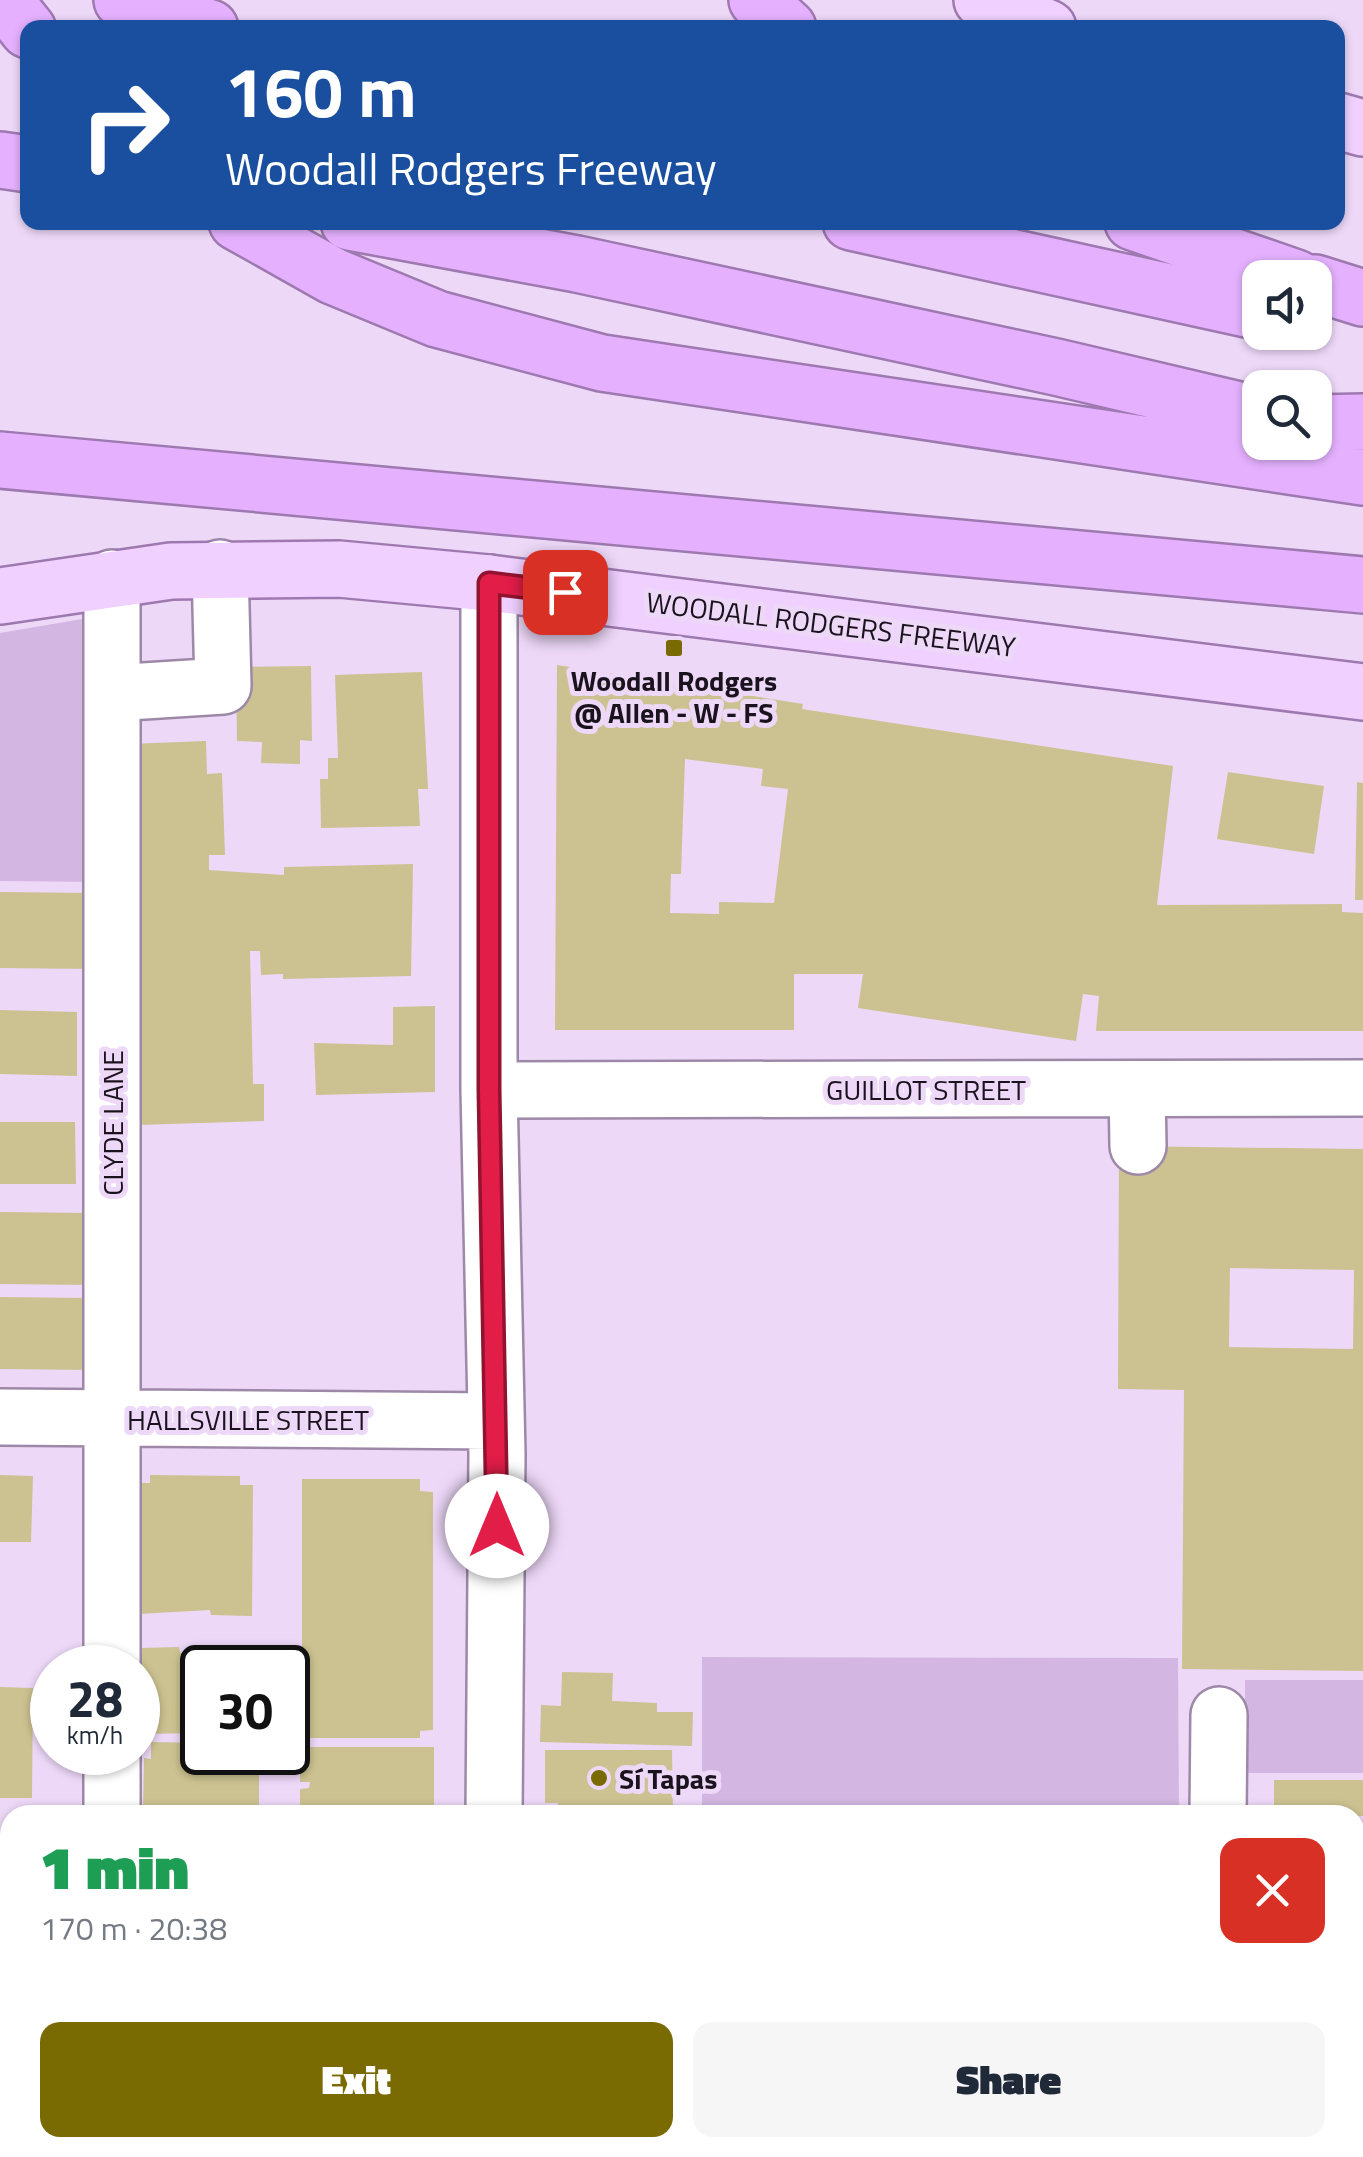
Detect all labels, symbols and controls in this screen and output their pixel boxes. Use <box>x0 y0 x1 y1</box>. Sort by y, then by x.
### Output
text: 160 m <box>225 38 417 144</box>
icon: right <box>60 60 190 190</box>
text: Woodall Rodgers Freeway <box>225 134 717 202</box>
map controls <box>1242 260 1332 460</box>
button: sound <box>1242 260 1332 350</box>
button: search <box>1242 370 1332 460</box>
pin <box>523 550 608 635</box>
icon: arrive <box>538 565 593 620</box>
street label: WOODALL RODGERS FREEWAY <box>644 580 1018 668</box>
marker: Woodall Rodgers @ Allen - W - FS <box>663 637 685 659</box>
place label: Woodall Rodgers @ Allen - W - FS <box>571 659 777 734</box>
street label: CLYDE LANE <box>91 1050 134 1196</box>
street label: GUILLOT STREET <box>826 1068 1026 1111</box>
street label: HALLSVILLE STREET <box>127 1398 369 1441</box>
position arrow <box>445 1474 549 1578</box>
speed limit sign: 30 <box>180 1645 310 1775</box>
text: 28 <box>67 1660 123 1736</box>
text: km/h <box>67 1716 123 1754</box>
place label: Sí Tapas <box>619 1757 717 1800</box>
marker: Sí Tapas <box>588 1767 610 1789</box>
text: 1 min <box>40 1821 189 1912</box>
button: close <box>1220 1838 1325 1943</box>
text: 170 m · 20:38 <box>40 1904 227 1952</box>
button: Exit <box>40 2022 673 2137</box>
button: Share <box>693 2022 1325 2137</box>

